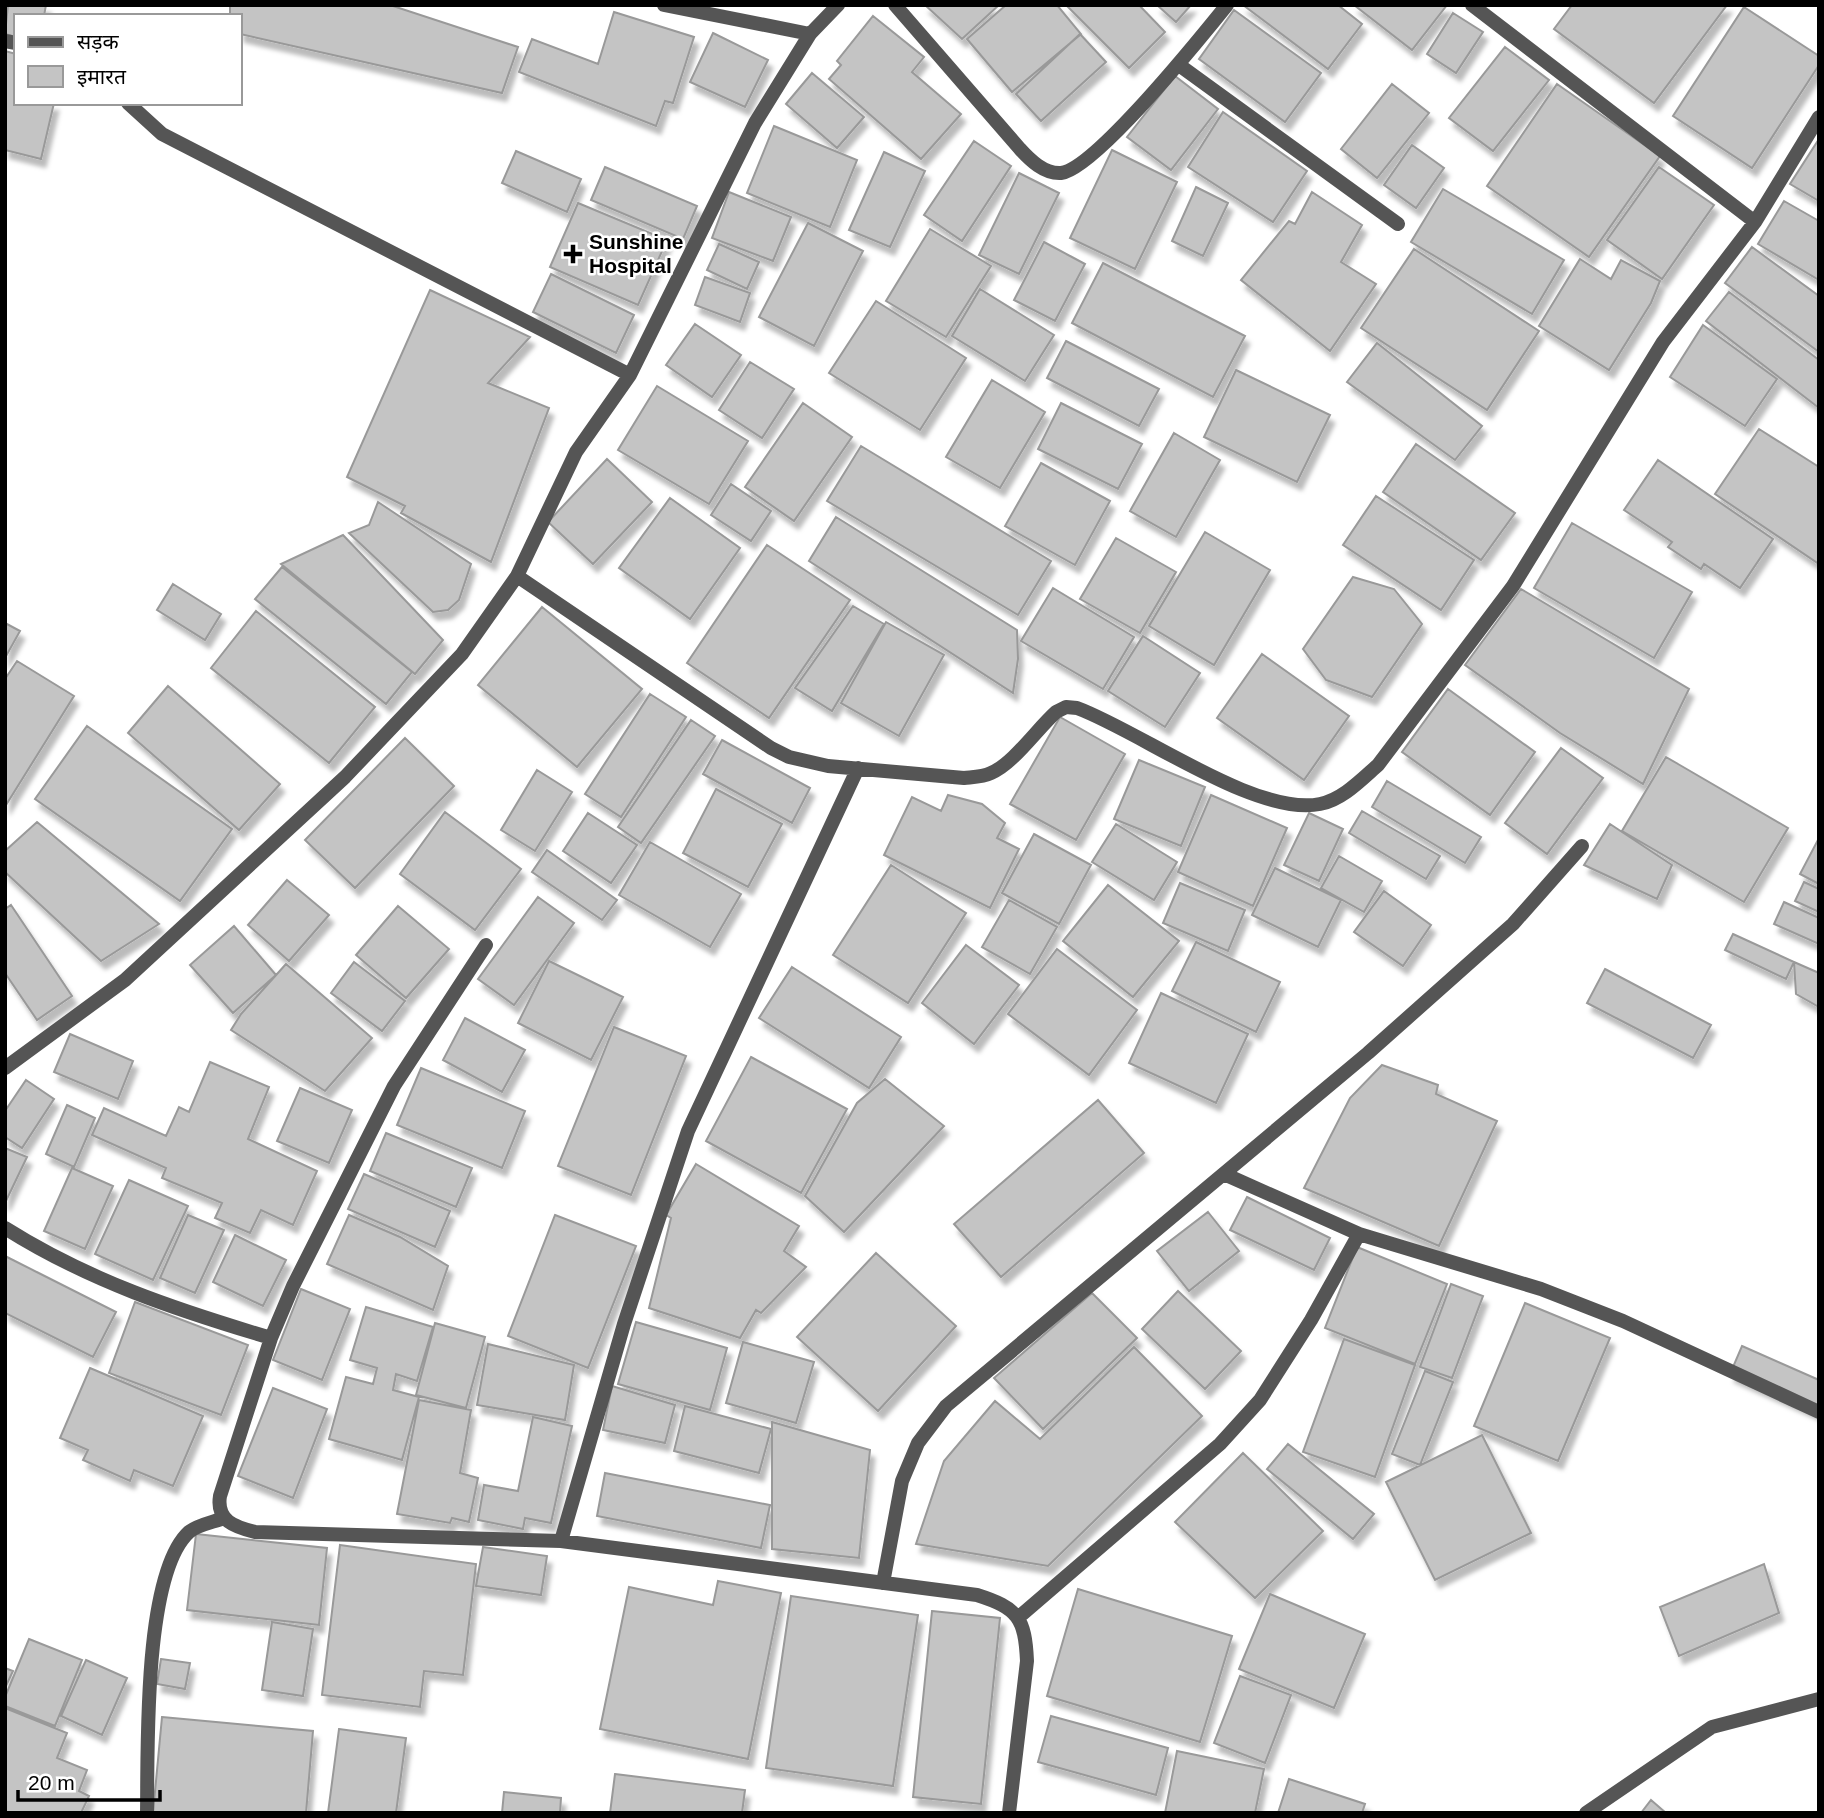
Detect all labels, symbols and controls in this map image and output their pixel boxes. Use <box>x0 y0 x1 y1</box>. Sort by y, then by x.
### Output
legend <box>14 14 242 105</box>
text: सड़क <box>77 30 119 53</box>
text: इमारत <box>77 65 127 88</box>
place label: Sunshine Hospital <box>589 230 684 277</box>
marker: Sunshine Hospital <box>563 244 583 264</box>
scale bar <box>18 1758 159 1802</box>
text: 20 m <box>28 1771 75 1794</box>

